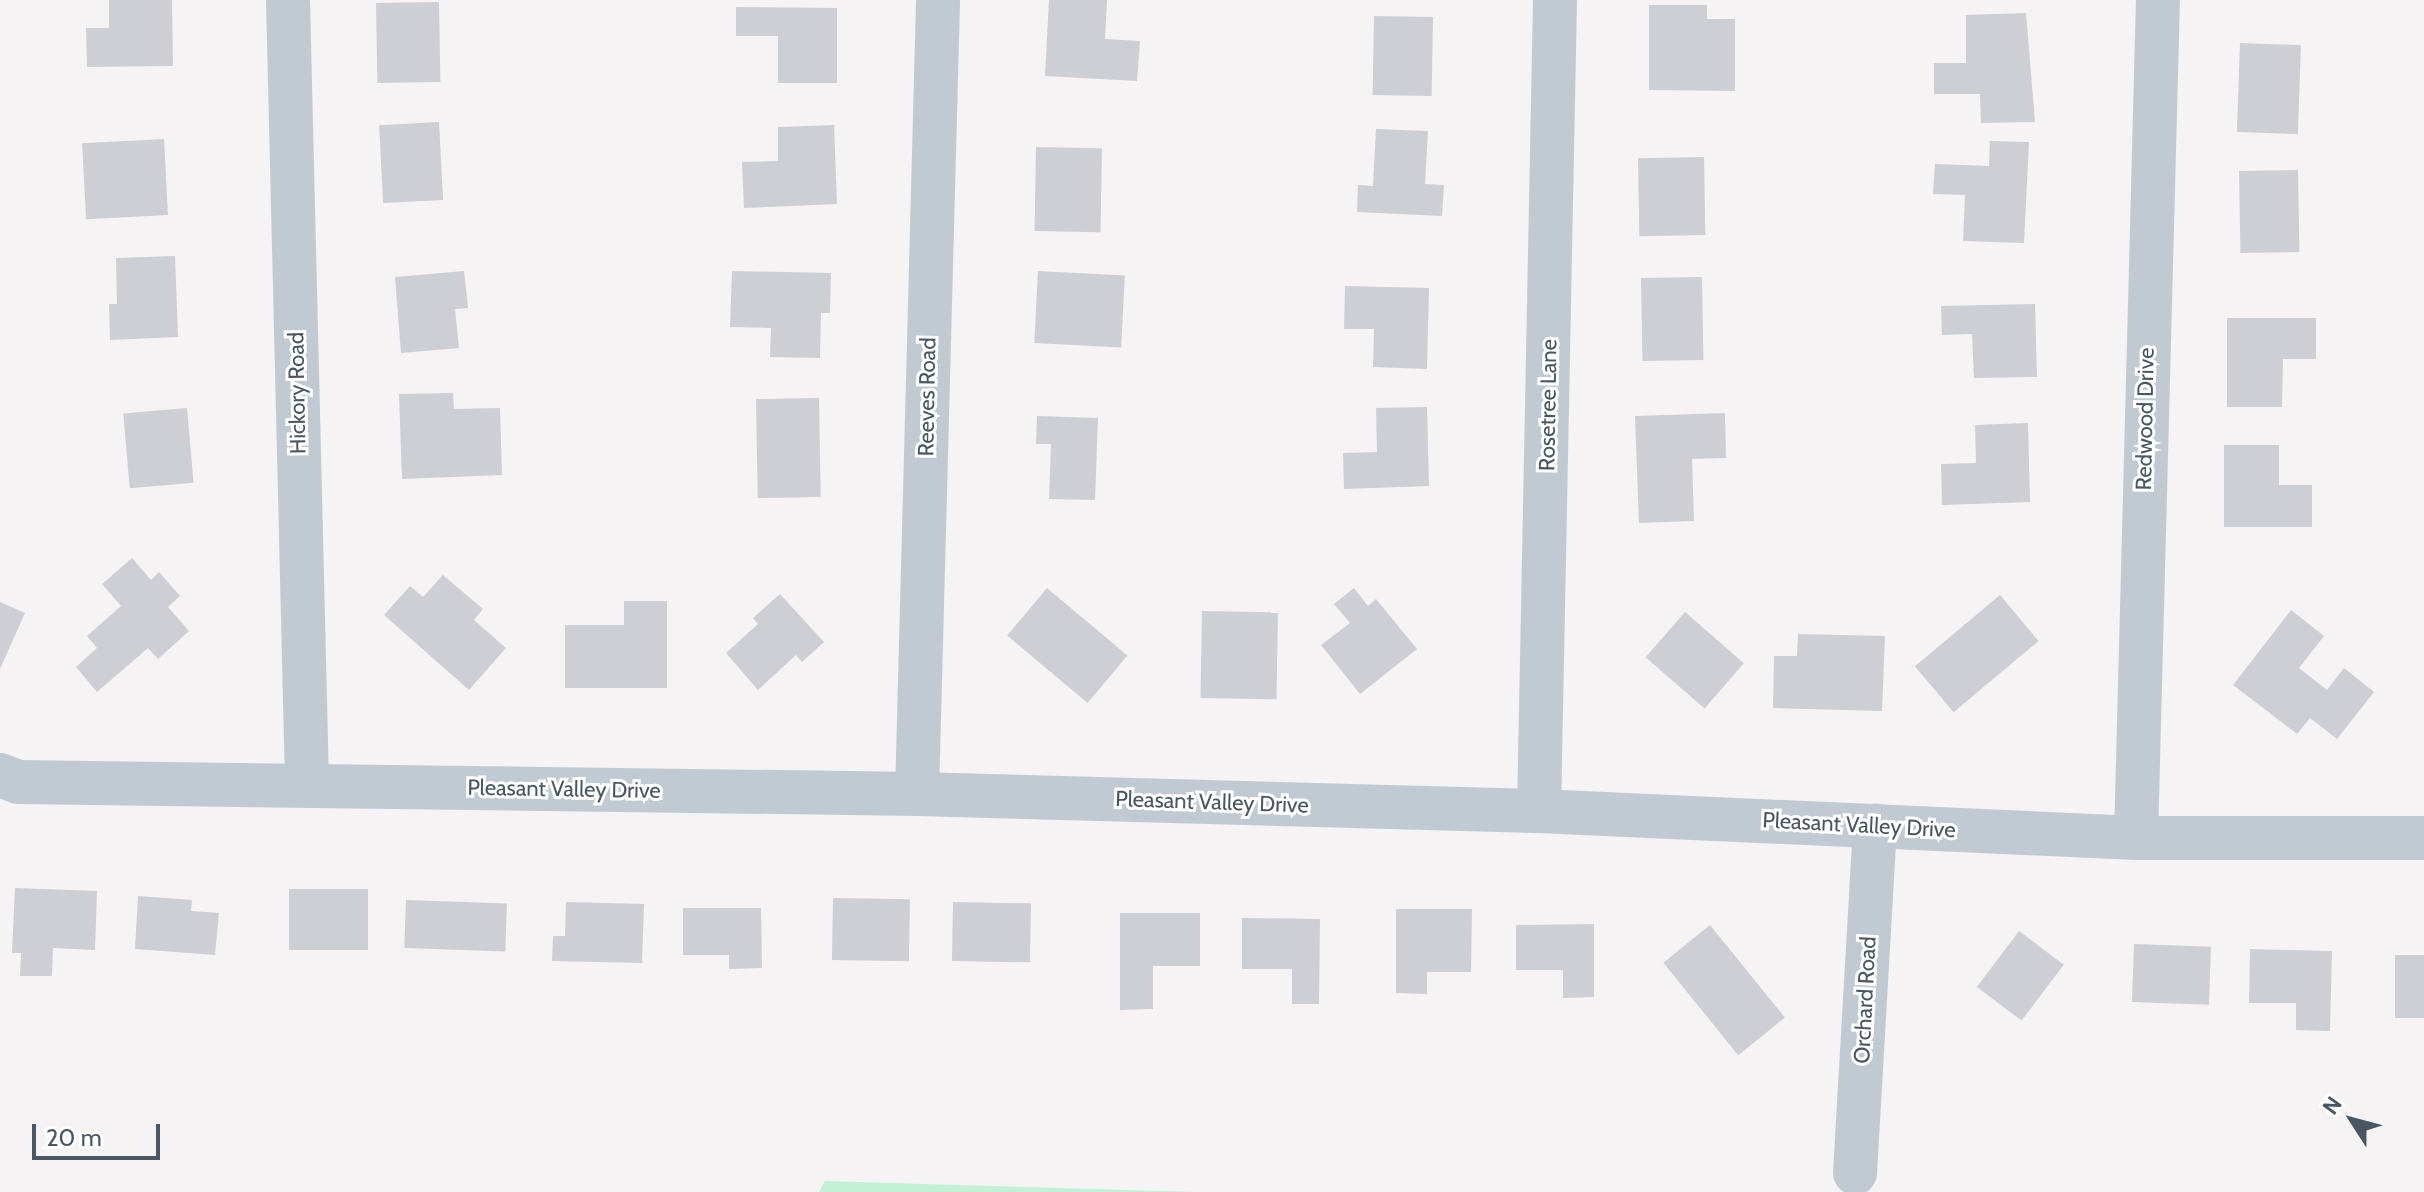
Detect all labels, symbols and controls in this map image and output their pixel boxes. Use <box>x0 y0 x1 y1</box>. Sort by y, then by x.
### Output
street label: Hickory Road <box>283 332 311 454</box>
street label: Reeves Road <box>913 337 941 457</box>
street label: Rosetree Lane <box>1534 339 1562 471</box>
street label: Redwood Drive <box>2131 347 2159 491</box>
street label: Pleasant Valley Drive <box>467 774 661 804</box>
street label: Pleasant Valley Drive <box>1115 785 1309 819</box>
street label: Pleasant Valley Drive <box>1762 807 1956 843</box>
street label: Orchard Road <box>1848 936 1882 1064</box>
north arrow <box>2312 1080 2392 1160</box>
text: N <box>2317 1091 2348 1120</box>
scale bar <box>36 1108 164 1158</box>
text: 20 m <box>46 1123 102 1152</box>

